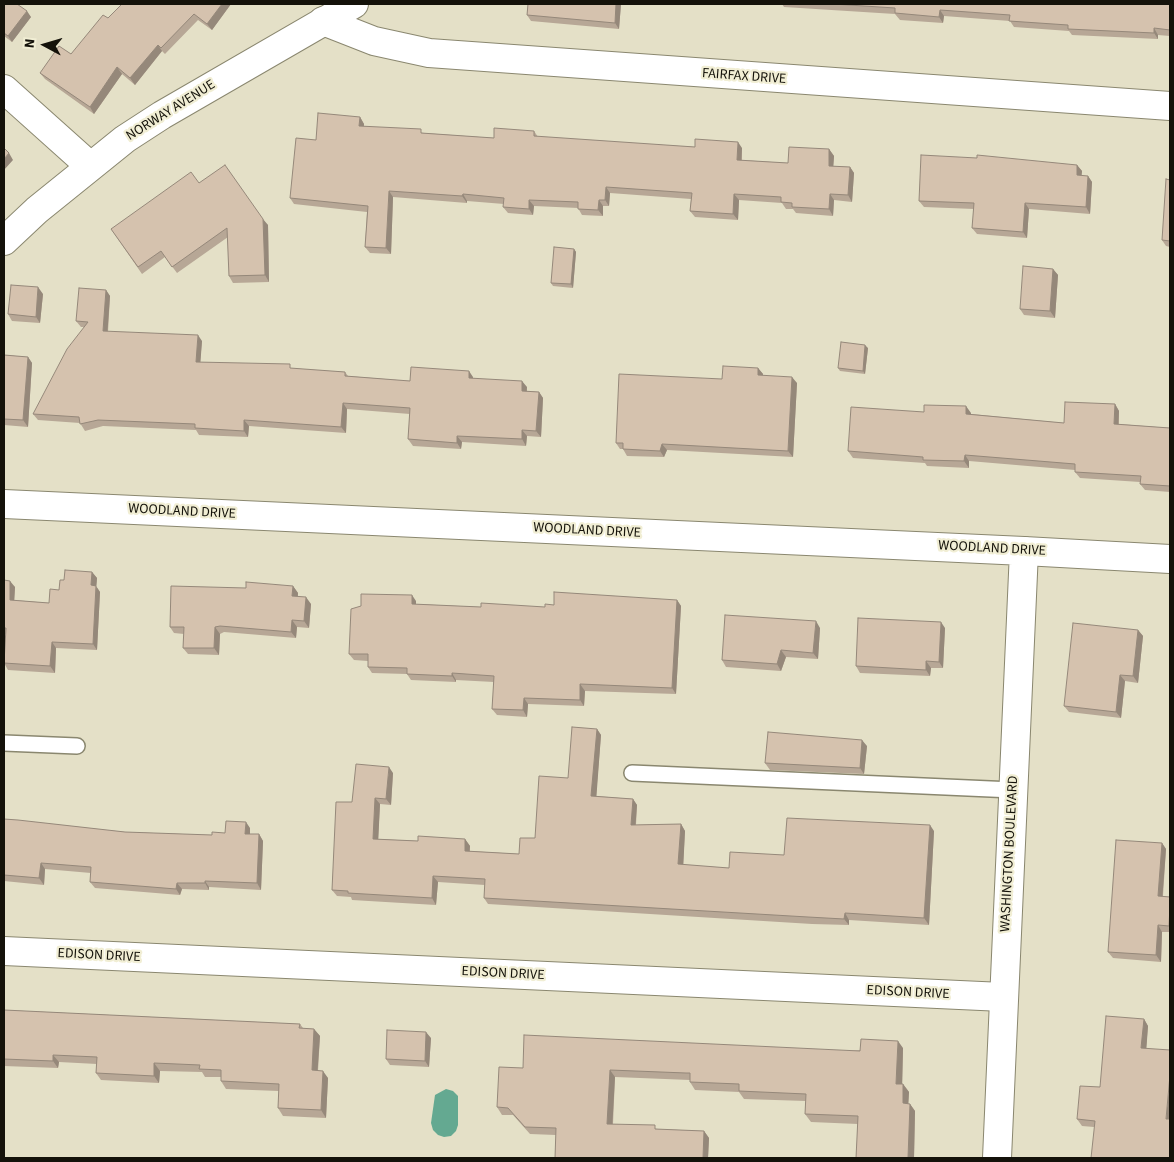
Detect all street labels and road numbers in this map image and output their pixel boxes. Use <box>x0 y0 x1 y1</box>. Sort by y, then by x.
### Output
street label: FAIRFAX DRIVE <box>701 66 787 88</box>
street label: NORWAY AVENUE <box>123 77 219 145</box>
street label: WOODLAND DRIVE <box>128 501 236 523</box>
street label: WOODLAND DRIVE <box>533 520 641 542</box>
street label: WOODLAND DRIVE <box>938 538 1046 560</box>
street label: WASHINGTON BOULEVARD <box>998 775 1022 933</box>
street label: EDISON DRIVE <box>57 945 141 967</box>
street label: EDISON DRIVE <box>461 963 545 985</box>
street label: EDISON DRIVE <box>866 982 950 1004</box>

